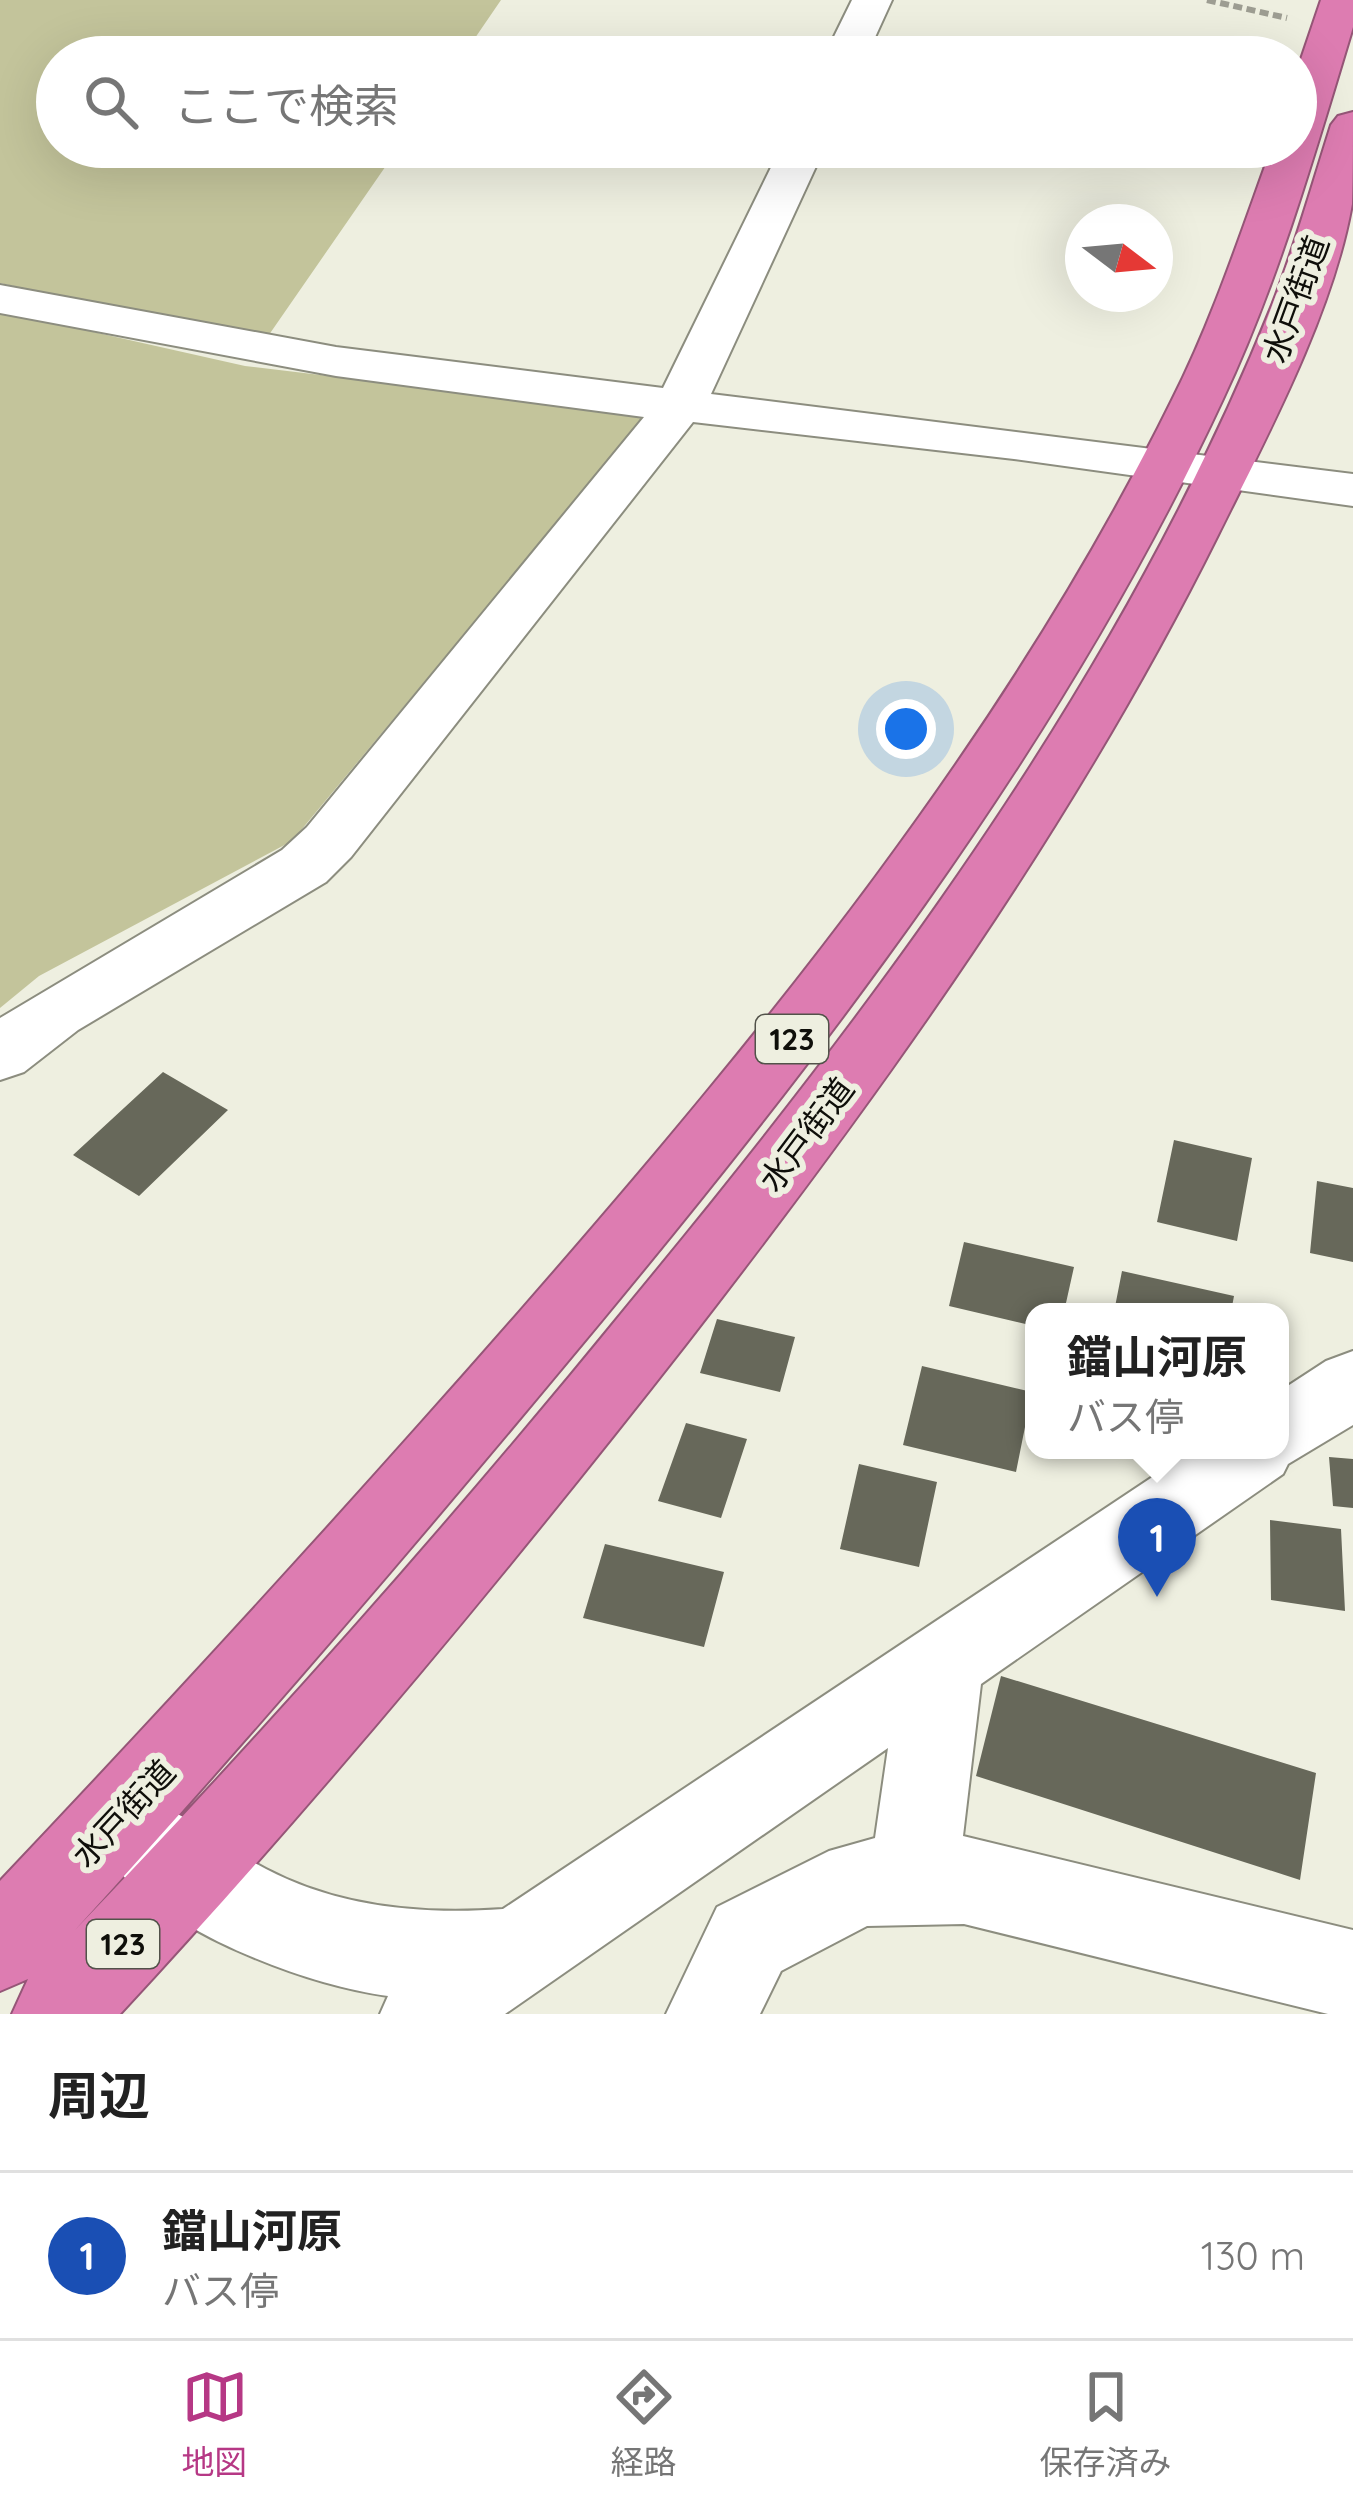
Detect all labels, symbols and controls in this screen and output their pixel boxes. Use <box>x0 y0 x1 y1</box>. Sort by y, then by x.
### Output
search box <box>36 36 1317 168</box>
icon: search <box>78 69 144 135</box>
text: ここで検索 <box>174 77 399 133</box>
north arrow <box>1065 204 1173 312</box>
street label: 水戸街道 <box>1253 230 1337 368</box>
your location <box>876 699 936 759</box>
road number: 123 <box>756 1015 828 1063</box>
street label: 水戸街道 <box>750 1069 862 1199</box>
popup <box>1025 1303 1289 1459</box>
text: 鐺山河原 <box>1067 1328 1247 1384</box>
text: バス停 <box>1067 1392 1184 1441</box>
pin: 1 <box>1118 1498 1196 1597</box>
street label: 水戸街道 <box>63 1751 183 1875</box>
road number: 123 <box>87 1920 159 1968</box>
text: 周辺 <box>48 2063 150 2127</box>
text: 鐺山河原 <box>162 2202 342 2258</box>
text: 1 <box>79 2231 95 2280</box>
text: 130 m <box>1201 2231 1305 2280</box>
text: バス停 <box>162 2266 279 2315</box>
tab: 地図 <box>182 2364 248 2484</box>
tab: 経路 <box>611 2364 677 2484</box>
tab: 保存済み <box>1040 2364 1172 2484</box>

